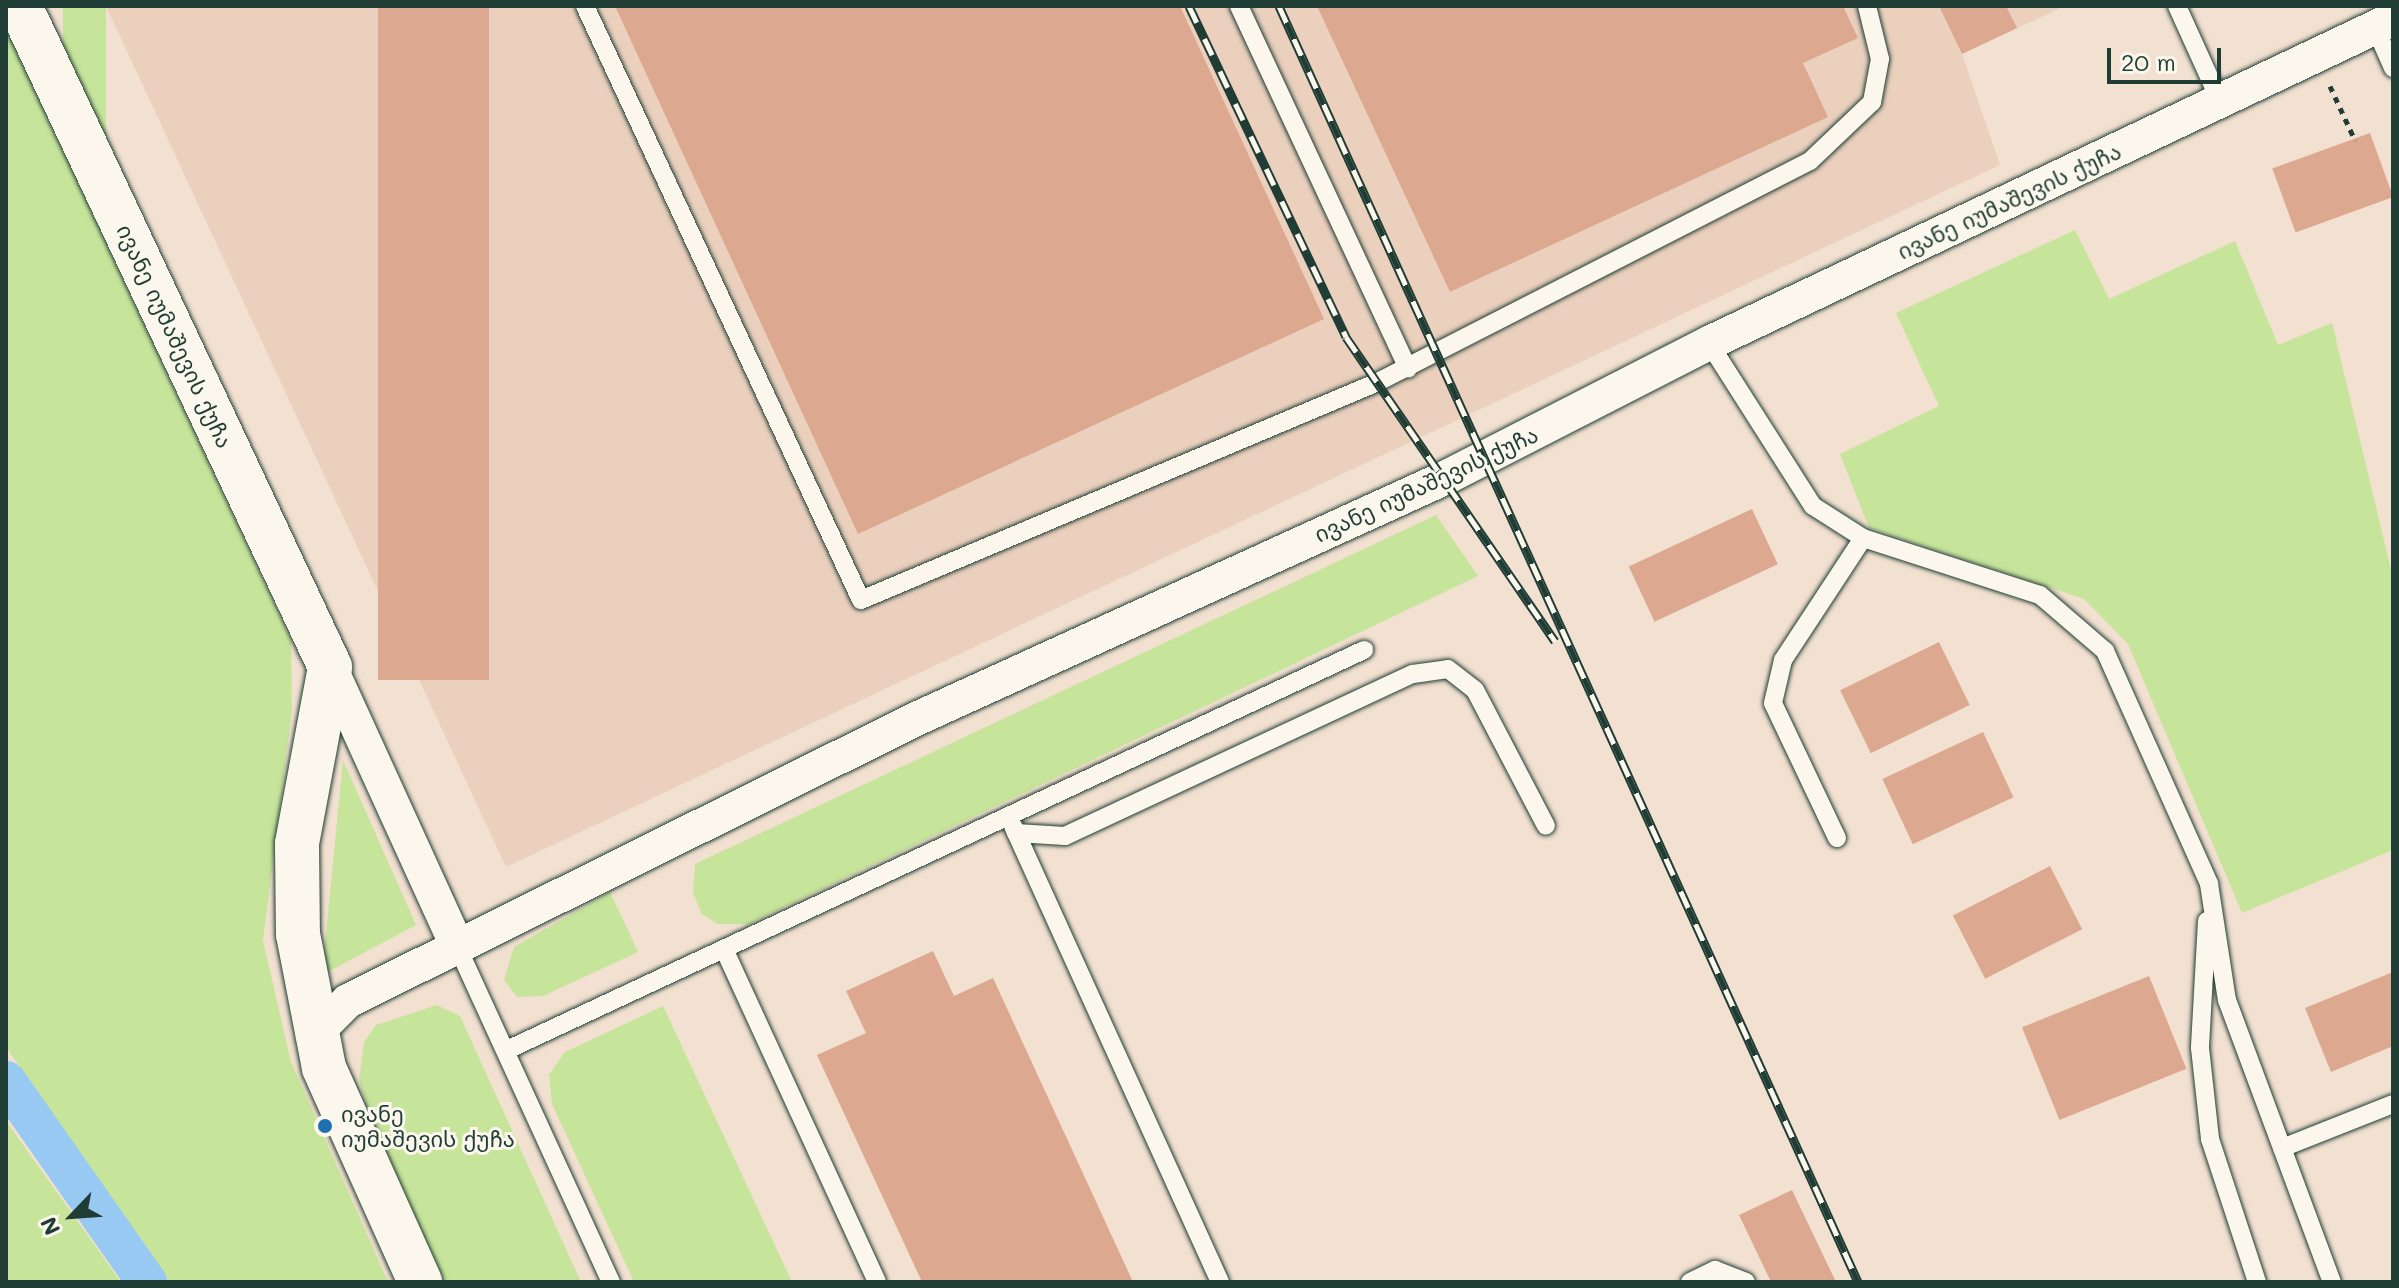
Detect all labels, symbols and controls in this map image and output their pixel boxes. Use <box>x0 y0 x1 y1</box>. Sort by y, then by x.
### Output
scale bar <box>2111 32 2225 82</box>
text: 20 m <box>2121 46 2176 77</box>
street label: ივანე იუმაშევის ქუჩა <box>1893 138 2125 264</box>
street label: ივანე იუმაშევის ქუჩა <box>112 220 238 452</box>
street label: ივანე იუმაშევის ქუჩა <box>1310 421 1542 547</box>
place label: ივანე იუმაშევის ქუჩა <box>341 1100 515 1152</box>
marker: ივანე იუმაშევის ქუჩა <box>316 1117 334 1135</box>
north arrow <box>32 1176 112 1256</box>
text: N <box>33 1213 66 1240</box>

